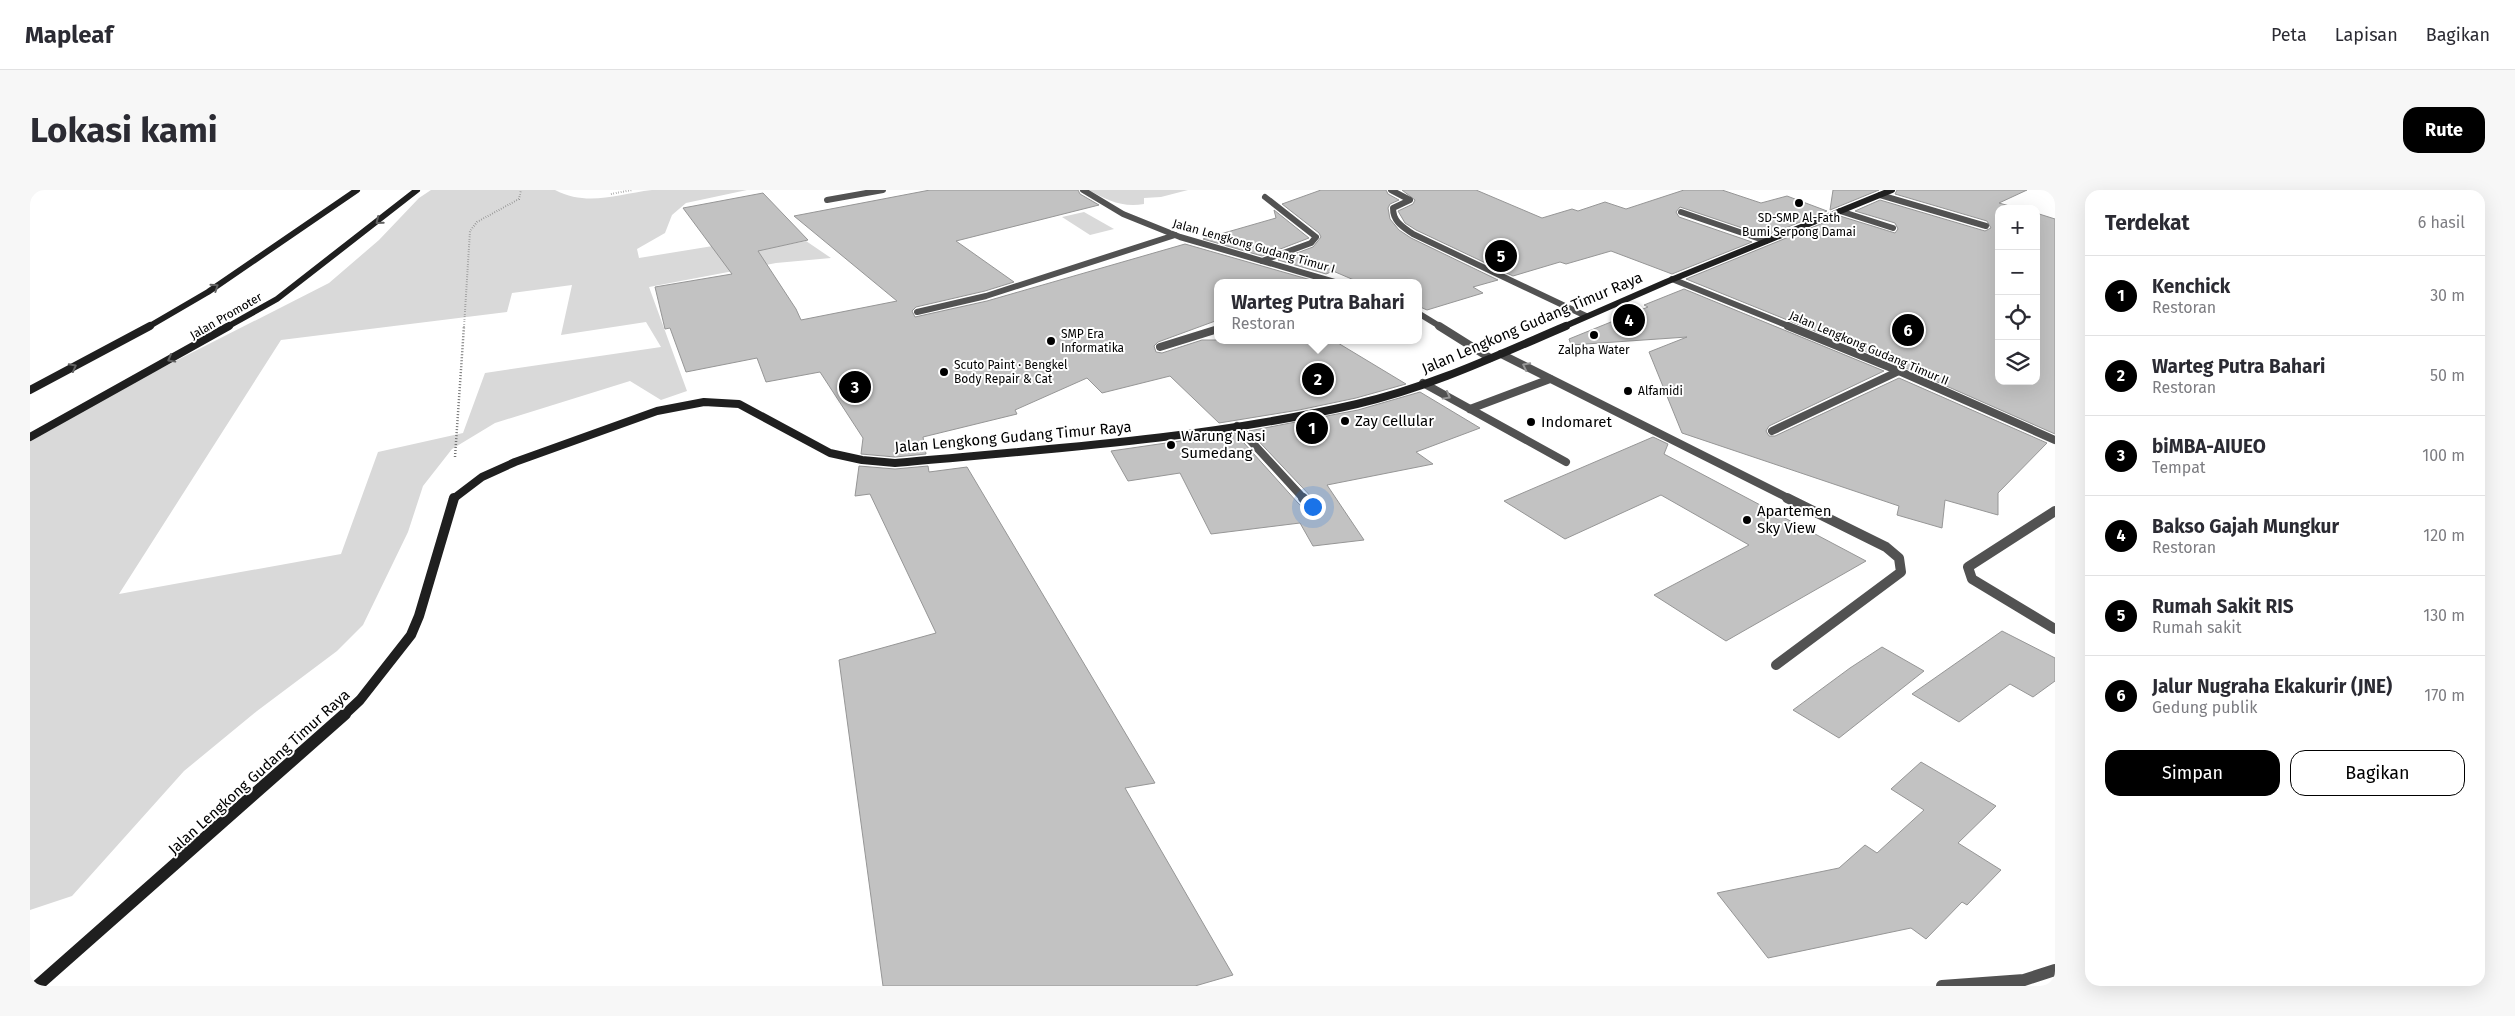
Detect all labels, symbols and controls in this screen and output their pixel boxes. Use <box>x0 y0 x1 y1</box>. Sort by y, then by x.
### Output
text: Mapleaf <box>25 21 113 49</box>
text: Peta <box>2271 24 2307 46</box>
text: Lapisan <box>2335 24 2398 46</box>
text: Bagikan <box>2426 24 2490 46</box>
button: Rute <box>2403 107 2485 153</box>
text: Lokasi kami <box>30 109 218 151</box>
marker: SD-SMP Al-Fath Bumi Serpong Damai <box>1793 197 1805 209</box>
map controls <box>1995 205 2040 385</box>
button: + <box>1995 205 2040 250</box>
text: Terdekat <box>2105 210 2190 236</box>
place label: SD-SMP Al-Fath Bumi Serpong Damai <box>1742 211 1856 239</box>
text: 6 hasil <box>2418 213 2465 232</box>
one-way arrow <box>376 215 385 223</box>
street label: Jalan Lengkong Gudang Timur I <box>1171 216 1337 276</box>
pin: 5 <box>1485 237 1517 275</box>
button: − <box>1995 250 2040 295</box>
street label: Jalan Lengkong Gudang Timur Raya <box>1419 268 1645 378</box>
text: Kenchick <box>2152 275 2230 298</box>
popup <box>1214 279 1422 344</box>
one-way arrow <box>209 284 218 294</box>
text: 1 <box>2117 286 2125 305</box>
text: 30 m <box>2430 286 2465 305</box>
street label: Jalan Promoter <box>187 290 265 342</box>
text: Warteg Putra Bahari <box>1231 291 1405 314</box>
button: locate <box>1995 295 2040 340</box>
text: Restoran <box>2152 298 2216 317</box>
pin: 4 <box>1613 301 1645 339</box>
street label: Jalan Lengkong Gudang Timur II <box>1787 308 1951 388</box>
pin: 6 <box>1892 311 1924 349</box>
text: Restoran <box>1231 314 1295 333</box>
place label: SMP Era Informatika <box>1061 327 1124 355</box>
marker: Zalpha Water <box>1588 329 1600 341</box>
marker: SMP Era Informatika <box>1045 335 1057 347</box>
button: layers <box>1995 340 2040 385</box>
place label: Zalpha Water <box>1558 343 1630 357</box>
one-way arrow <box>168 353 177 363</box>
text: Warteg Putra Bahari <box>2152 355 2325 378</box>
place label: Scuto Paint · Bengkel Body Repair & Cat <box>954 358 1068 386</box>
pin: 2 <box>1302 360 1334 398</box>
one-way arrow <box>1522 362 1531 372</box>
one-way arrow <box>68 363 77 373</box>
marker: Scuto Paint · Bengkel Body Repair & Cat <box>938 366 950 378</box>
text: 2 <box>2117 366 2125 385</box>
text: 50 m <box>2430 366 2465 385</box>
pin: 3 <box>839 368 871 406</box>
text: Restoran <box>2152 378 2216 397</box>
place label: Alfamidi <box>1638 384 1683 398</box>
marker: Alfamidi <box>1622 385 1634 397</box>
one-way arrow <box>1441 390 1450 400</box>
pin: 1 <box>1296 409 1328 447</box>
place label: Zay Cellular <box>1355 412 1434 430</box>
place label: Indomaret <box>1541 413 1612 431</box>
marker: Zay Cellular <box>1339 415 1351 427</box>
marker: Indomaret <box>1525 416 1537 428</box>
street label: Jalan Lengkong Gudang Timur Raya <box>894 418 1132 456</box>
place label: Warung Nasi Sumedang <box>1181 427 1266 462</box>
text: biMBA-AIUEO <box>2152 435 2266 458</box>
marker: Warung Nasi Sumedang <box>1165 439 1177 451</box>
text: 3 <box>2117 446 2125 465</box>
text: 100 m <box>2422 446 2465 465</box>
text: Tempat <box>2152 458 2206 477</box>
your location <box>1300 494 1326 520</box>
place label: Apartemen Sky View <box>1757 502 1832 537</box>
marker: Apartemen Sky View <box>1741 514 1753 526</box>
text: Bakso Gajah Mungkur <box>2152 515 2339 538</box>
text: 4 <box>2116 526 2126 545</box>
text: 120 m <box>2423 526 2465 545</box>
text: Restoran <box>2152 538 2216 557</box>
text: Rumah Sakit RIS <box>2152 595 2294 618</box>
text: 5 <box>2117 606 2125 625</box>
text: 130 m <box>2423 606 2465 625</box>
text: Rumah sakit <box>2152 618 2242 637</box>
text: Jalur Nugraha Ekakurir (JNE) <box>2152 675 2392 698</box>
street label: Jalan Lengkong Gudang Timur Raya <box>165 686 353 858</box>
text: 6 <box>2116 686 2126 705</box>
text: 170 m <box>2424 686 2465 705</box>
text: Gedung publik <box>2152 698 2257 717</box>
button: Simpan <box>2105 750 2280 796</box>
button: Bagikan <box>2290 750 2465 796</box>

